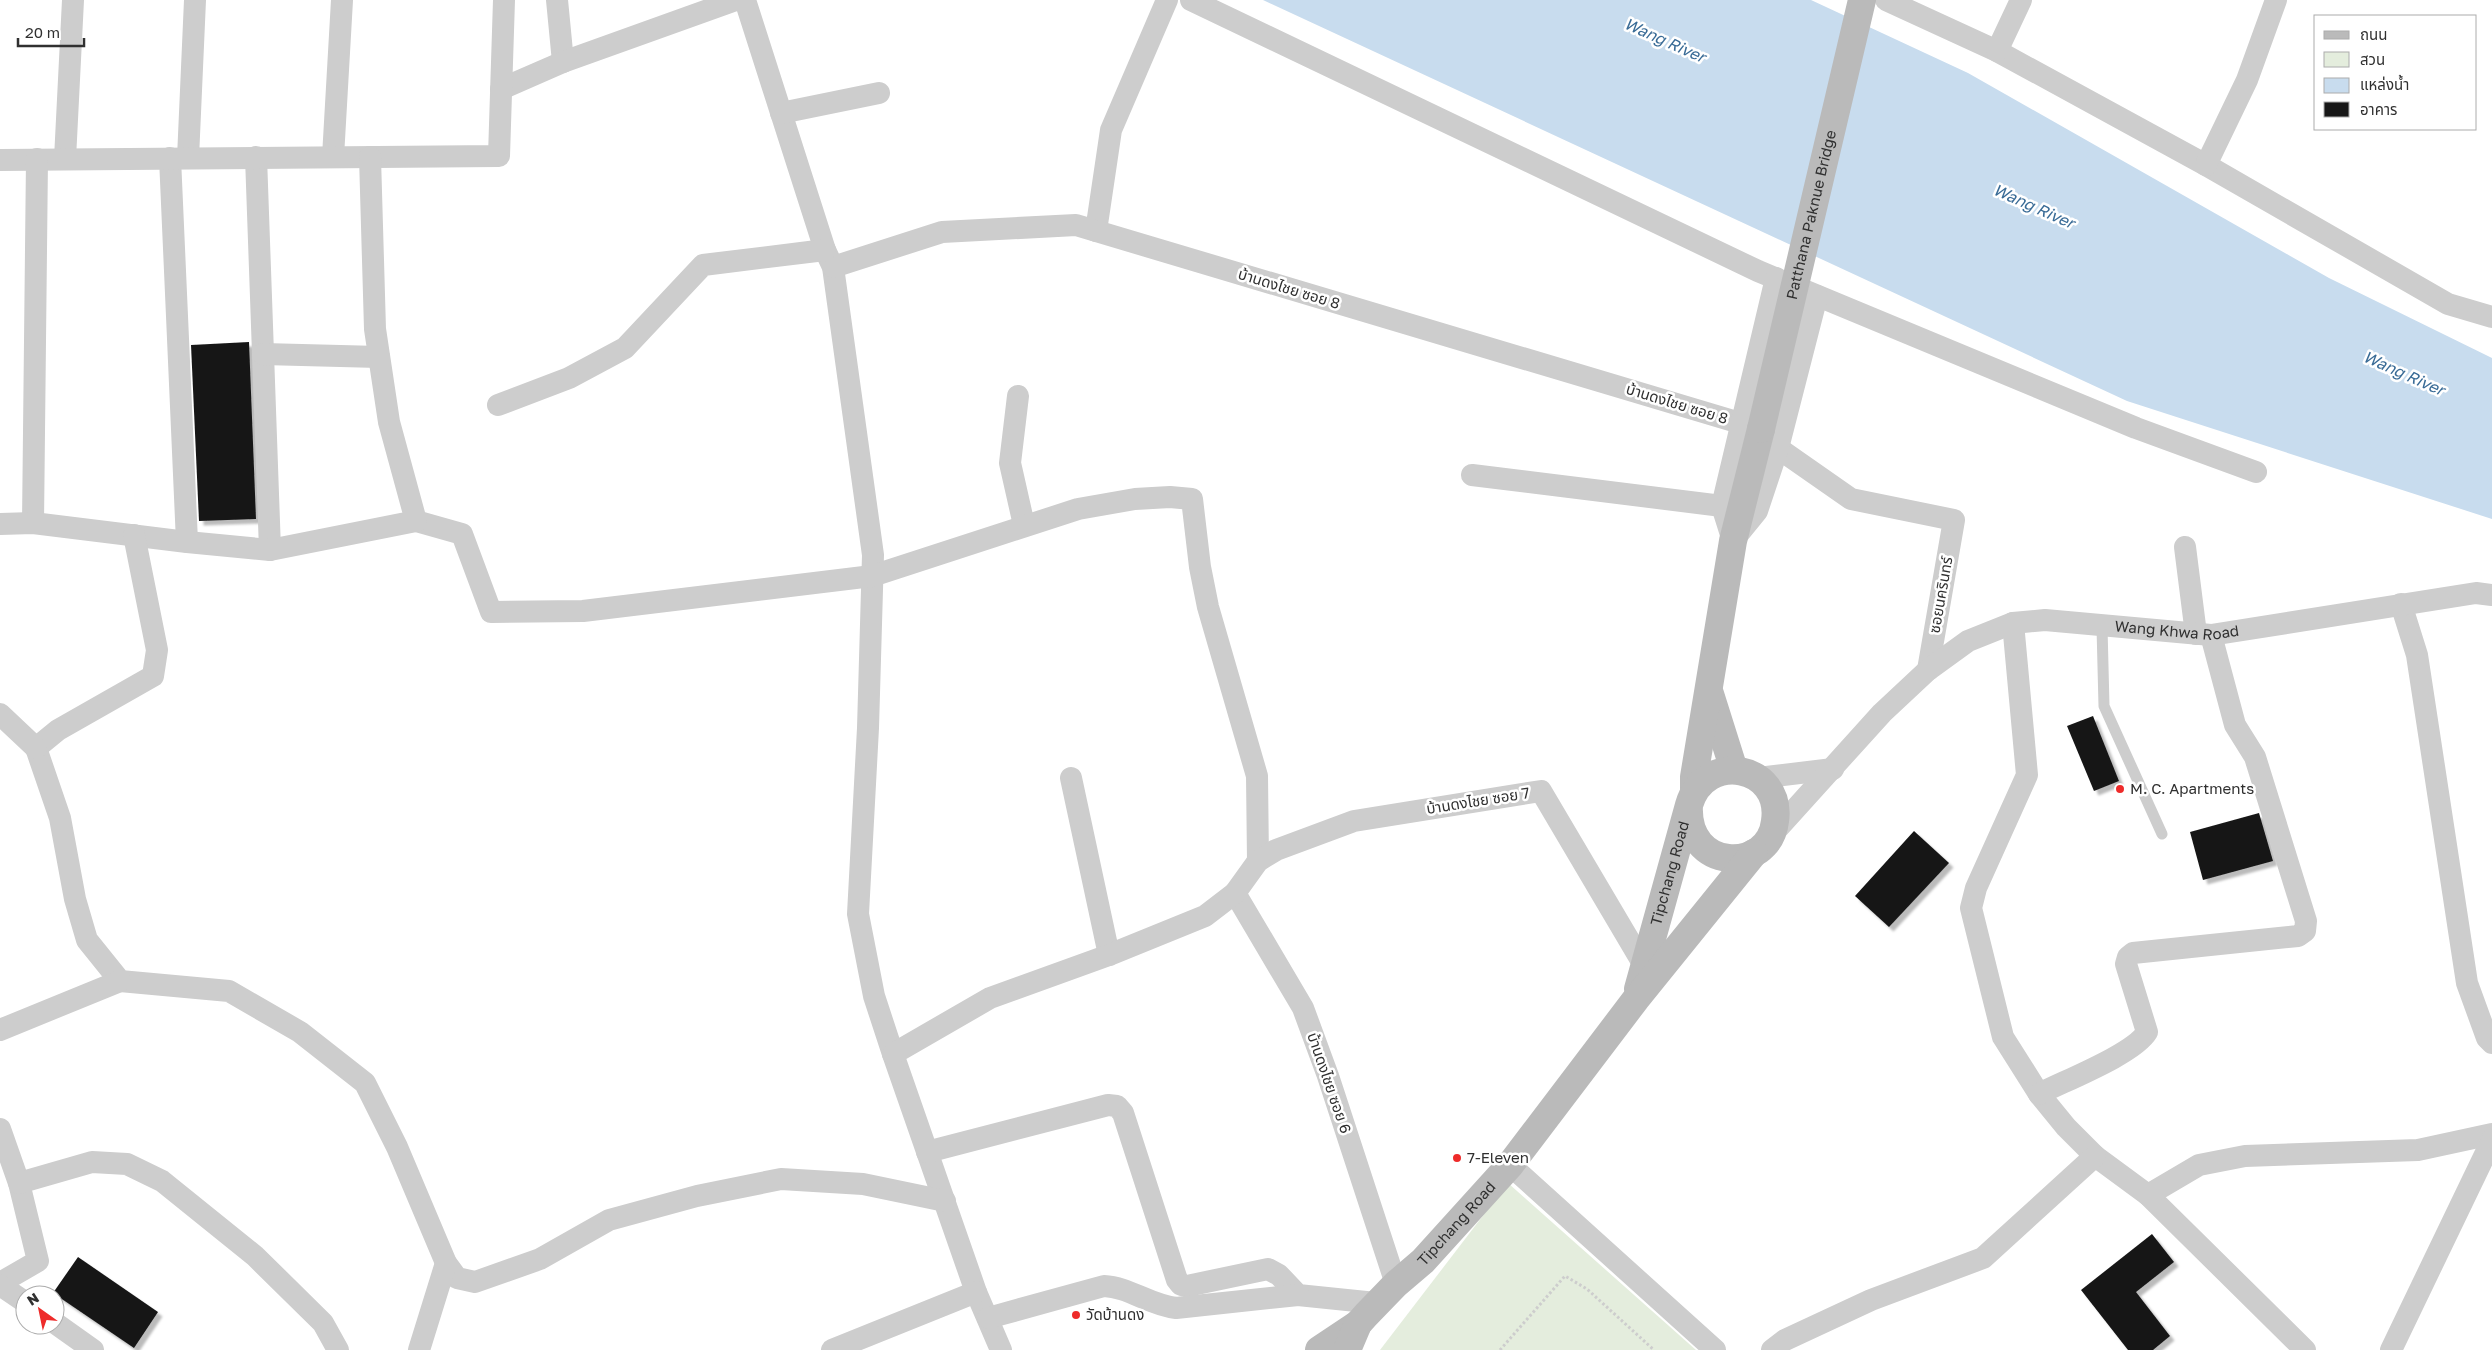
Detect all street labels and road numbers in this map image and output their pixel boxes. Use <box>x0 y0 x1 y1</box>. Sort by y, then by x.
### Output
street label: Patthana Paknue Bridge <box>1782 128 1839 301</box>
street label: บ้านดงไชย ซอย 8 <box>1236 264 1342 312</box>
street label: บ้านดงไชย ซอย 8 <box>1624 379 1730 427</box>
street label: ซอยนครินทร์ <box>1924 555 1956 634</box>
street label: Wang Khwa Road <box>2114 616 2240 643</box>
street label: บ้านดงไชย ซอย 7 <box>1425 783 1531 817</box>
street label: Tipchang Road <box>1646 819 1692 927</box>
street label: บ้านดงไชย ซอย 6 <box>1304 1030 1356 1136</box>
street label: Tipchang Road <box>1413 1177 1499 1269</box>

